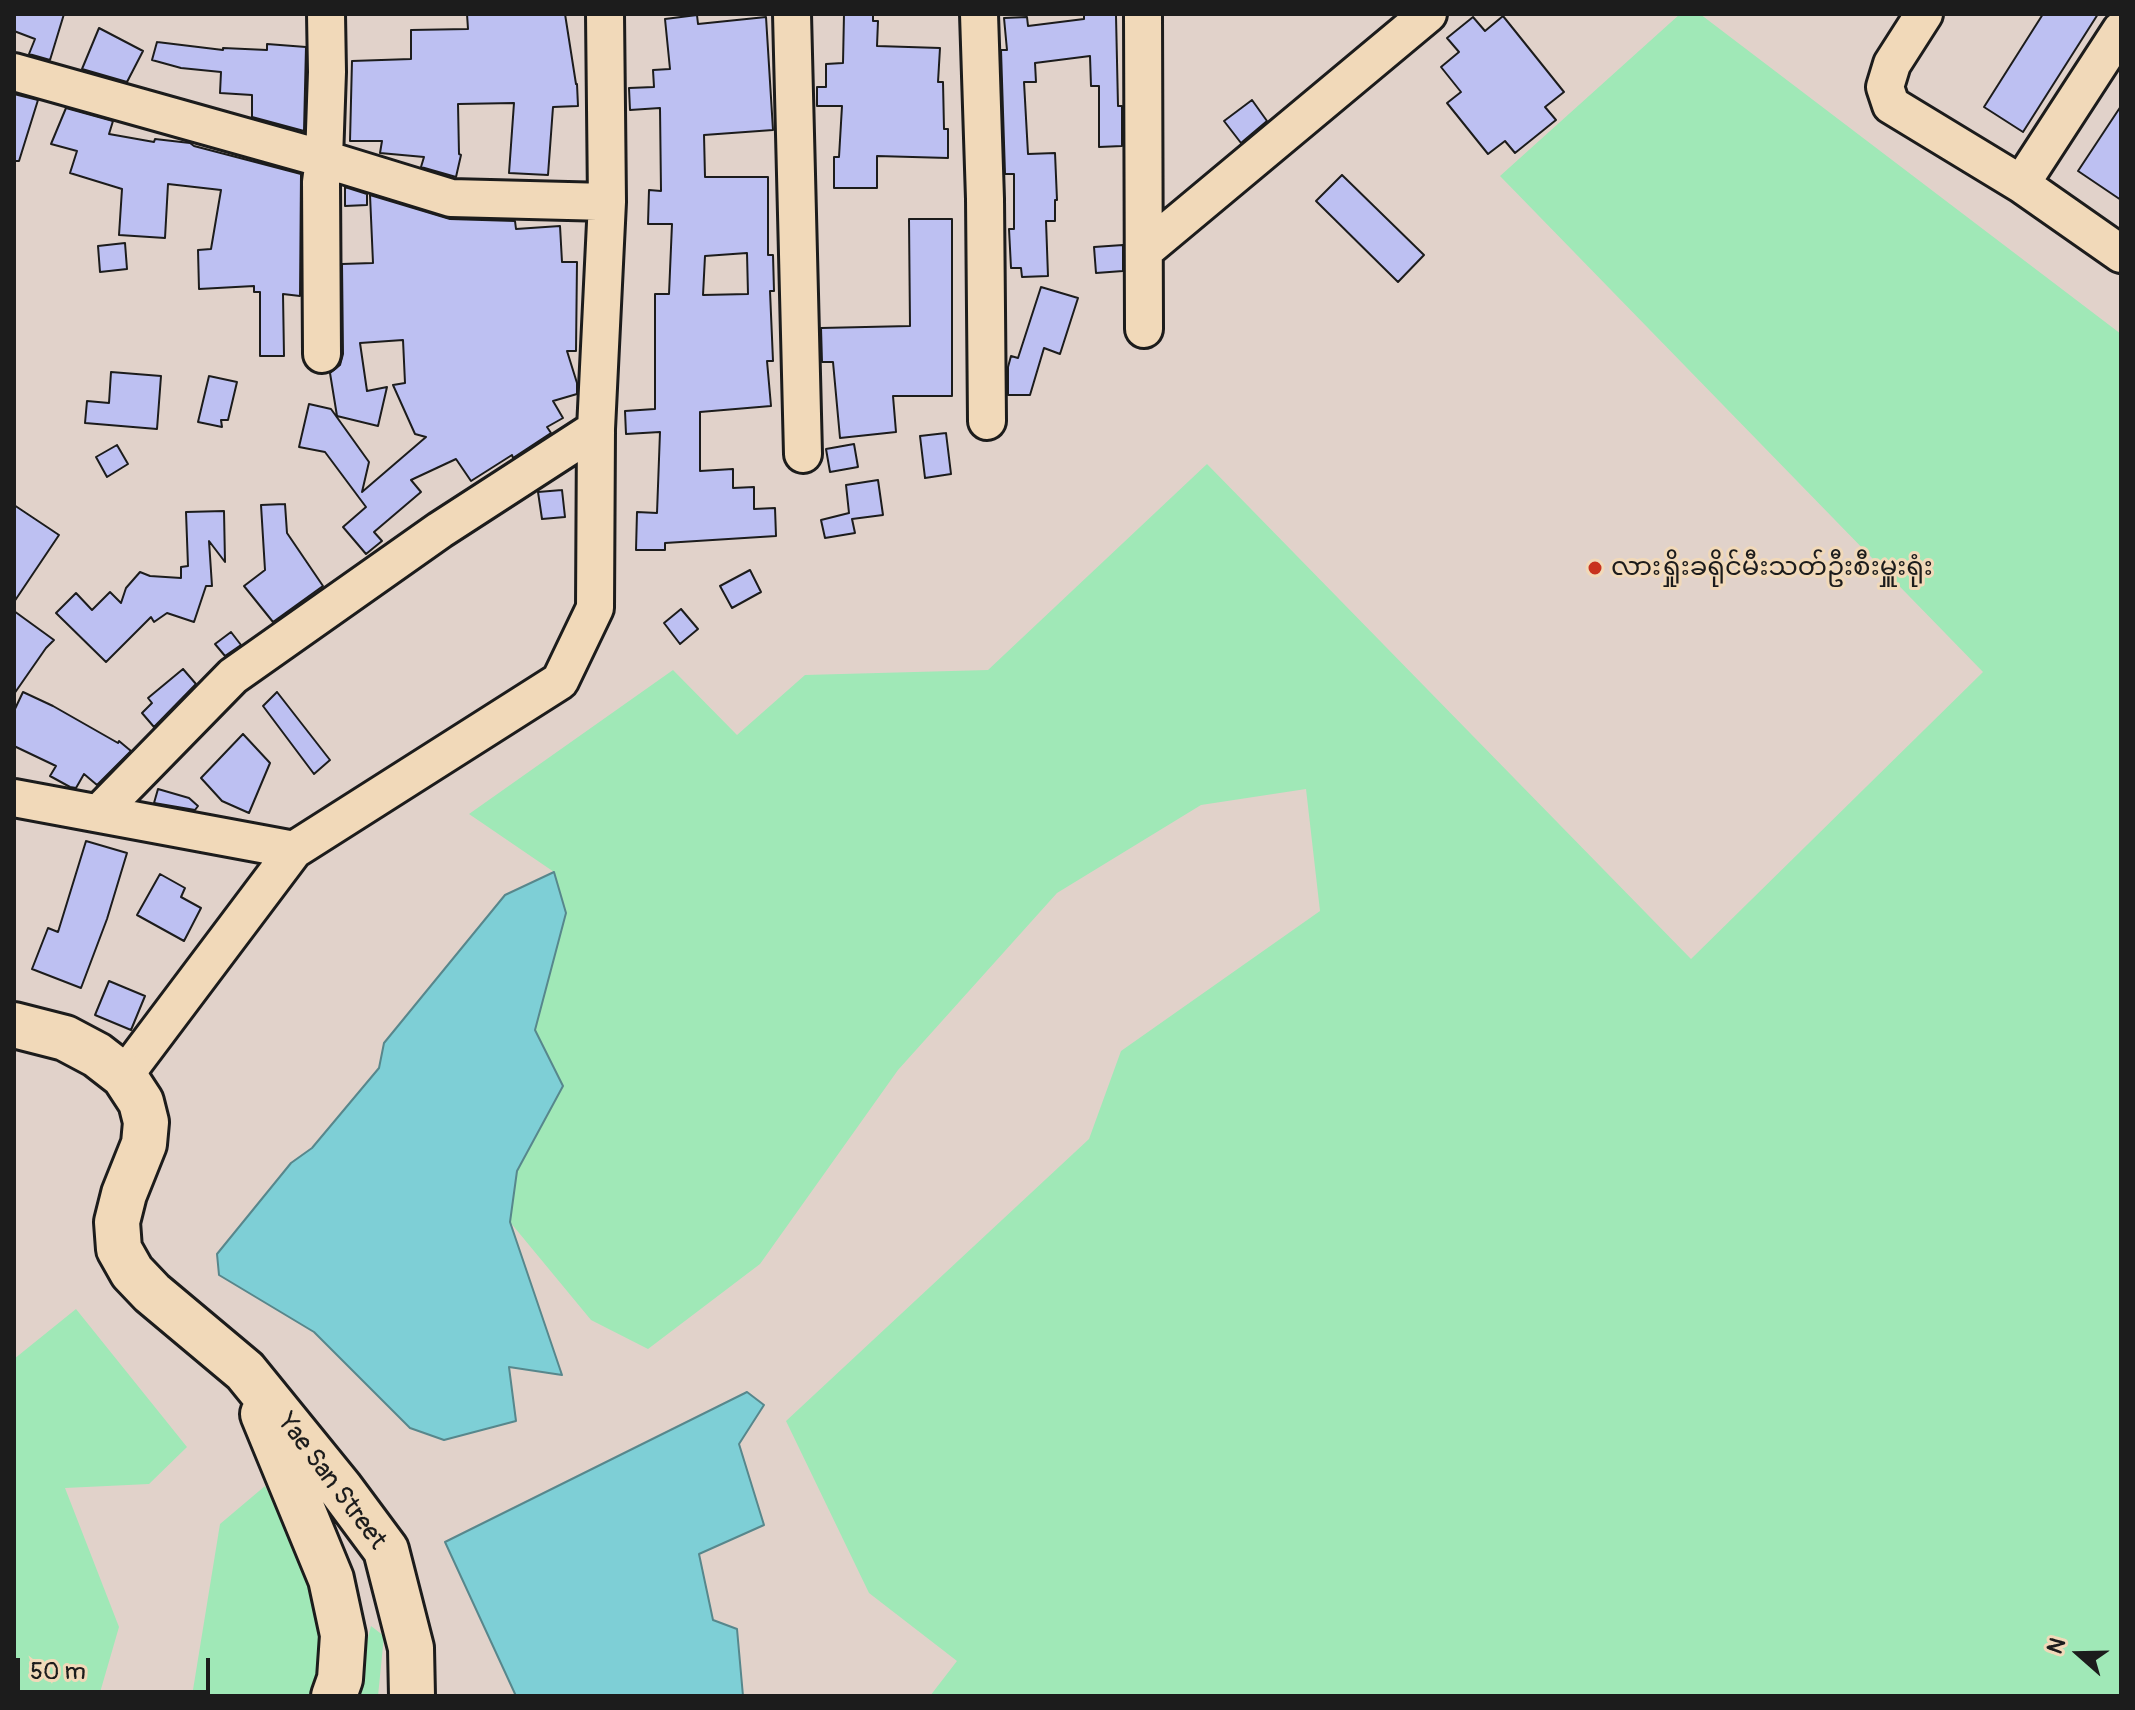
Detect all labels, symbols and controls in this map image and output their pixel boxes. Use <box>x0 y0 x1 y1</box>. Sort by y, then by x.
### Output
place label: လားရှိုးခရိုင်မီးသတ်ဦးစီးမှူးရုံး <box>1611 552 1933 584</box>
marker: လားရှိုးခရိုင်မီးသတ်ဦးစီးမှူးရုံး <box>1586 559 1604 577</box>
street label: Yae San Street <box>270 1408 392 1556</box>
north arrow <box>2039 1614 2119 1694</box>
text: N <box>2041 1634 2072 1658</box>
scale bar <box>20 1642 214 1692</box>
text: 50 m <box>30 1657 86 1686</box>

